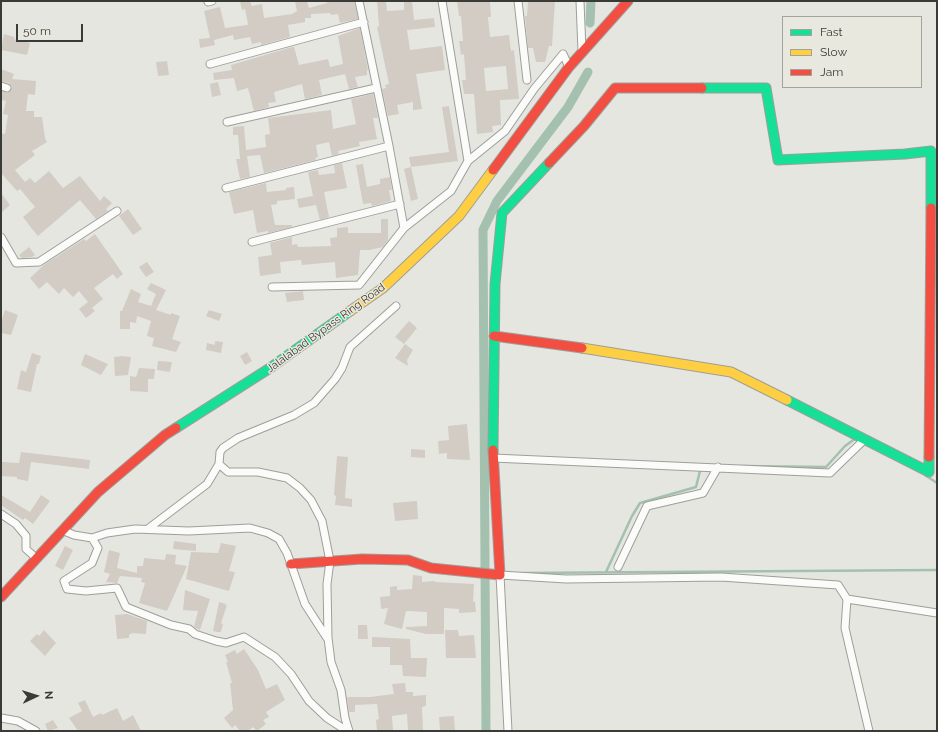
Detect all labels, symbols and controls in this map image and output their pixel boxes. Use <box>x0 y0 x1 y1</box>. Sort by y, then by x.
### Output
scale bar <box>18 16 85 42</box>
legend <box>782 16 922 88</box>
text: 50 m <box>23 24 51 38</box>
text: Fast <box>820 25 843 39</box>
text: Slow <box>820 45 847 59</box>
text: Jam <box>820 65 843 79</box>
street label: Jalalabad Bypass Ring Road <box>264 281 388 375</box>
north arrow <box>16 676 56 716</box>
text: N <box>42 690 55 700</box>

